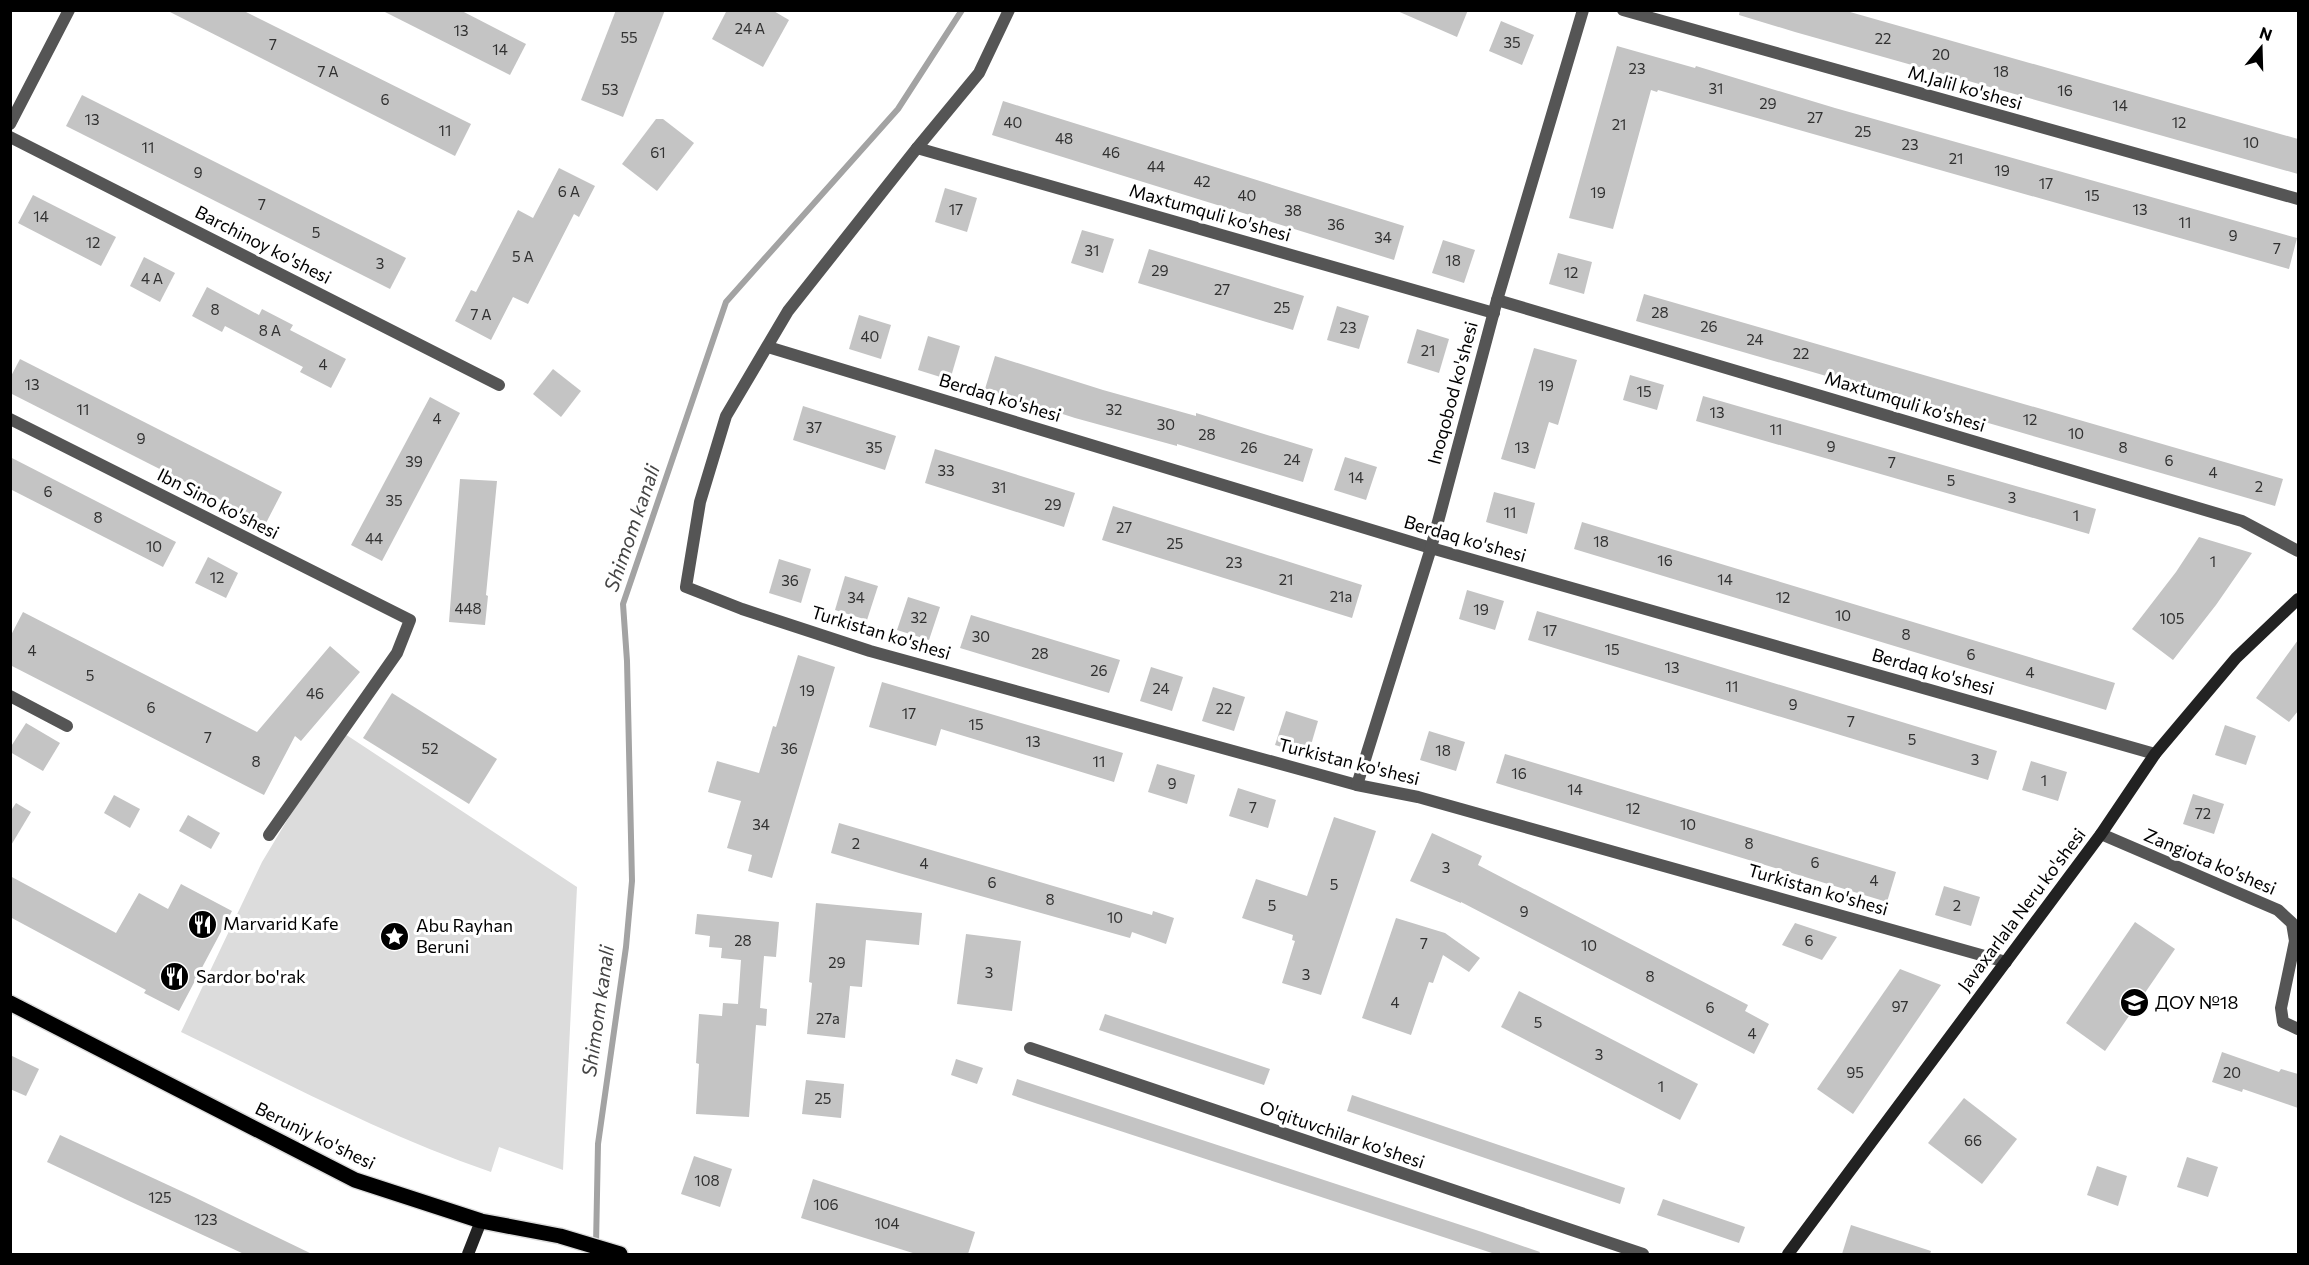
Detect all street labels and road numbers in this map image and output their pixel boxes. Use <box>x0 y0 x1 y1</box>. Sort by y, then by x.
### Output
street label: M.Jalil ko'shesi <box>1906 60 2025 114</box>
street label: Maxtumquli ko'shesi <box>1127 178 1294 246</box>
street label: Barchinoy ko'shesi <box>192 200 335 288</box>
street label: Inoqobod ko'shesi <box>1422 319 1482 467</box>
street label: Maxtumquli ko'shesi <box>1822 366 1988 436</box>
street label: Berdaq ko'shesi <box>937 368 1064 426</box>
street label: Ibn Sino ko'shesi <box>154 463 283 543</box>
street label: Berdaq ko'shesi <box>1402 510 1529 566</box>
street label: Turkistan ko'shesi <box>809 600 954 664</box>
street label: Berdaq ko'shesi <box>1870 643 1997 699</box>
street label: Turkistan ko'shesi <box>1276 733 1422 789</box>
street label: Javaxarlala Neru ko'shesi <box>1953 823 2090 995</box>
street label: Zangiota ko'shesi <box>2141 823 2280 899</box>
street label: Turkistan ko'shesi <box>1746 858 1891 920</box>
street label: O'qituvchilar ko'shesi <box>1257 1096 1428 1173</box>
street label: Beruniy ko'shesi <box>252 1097 379 1174</box>

